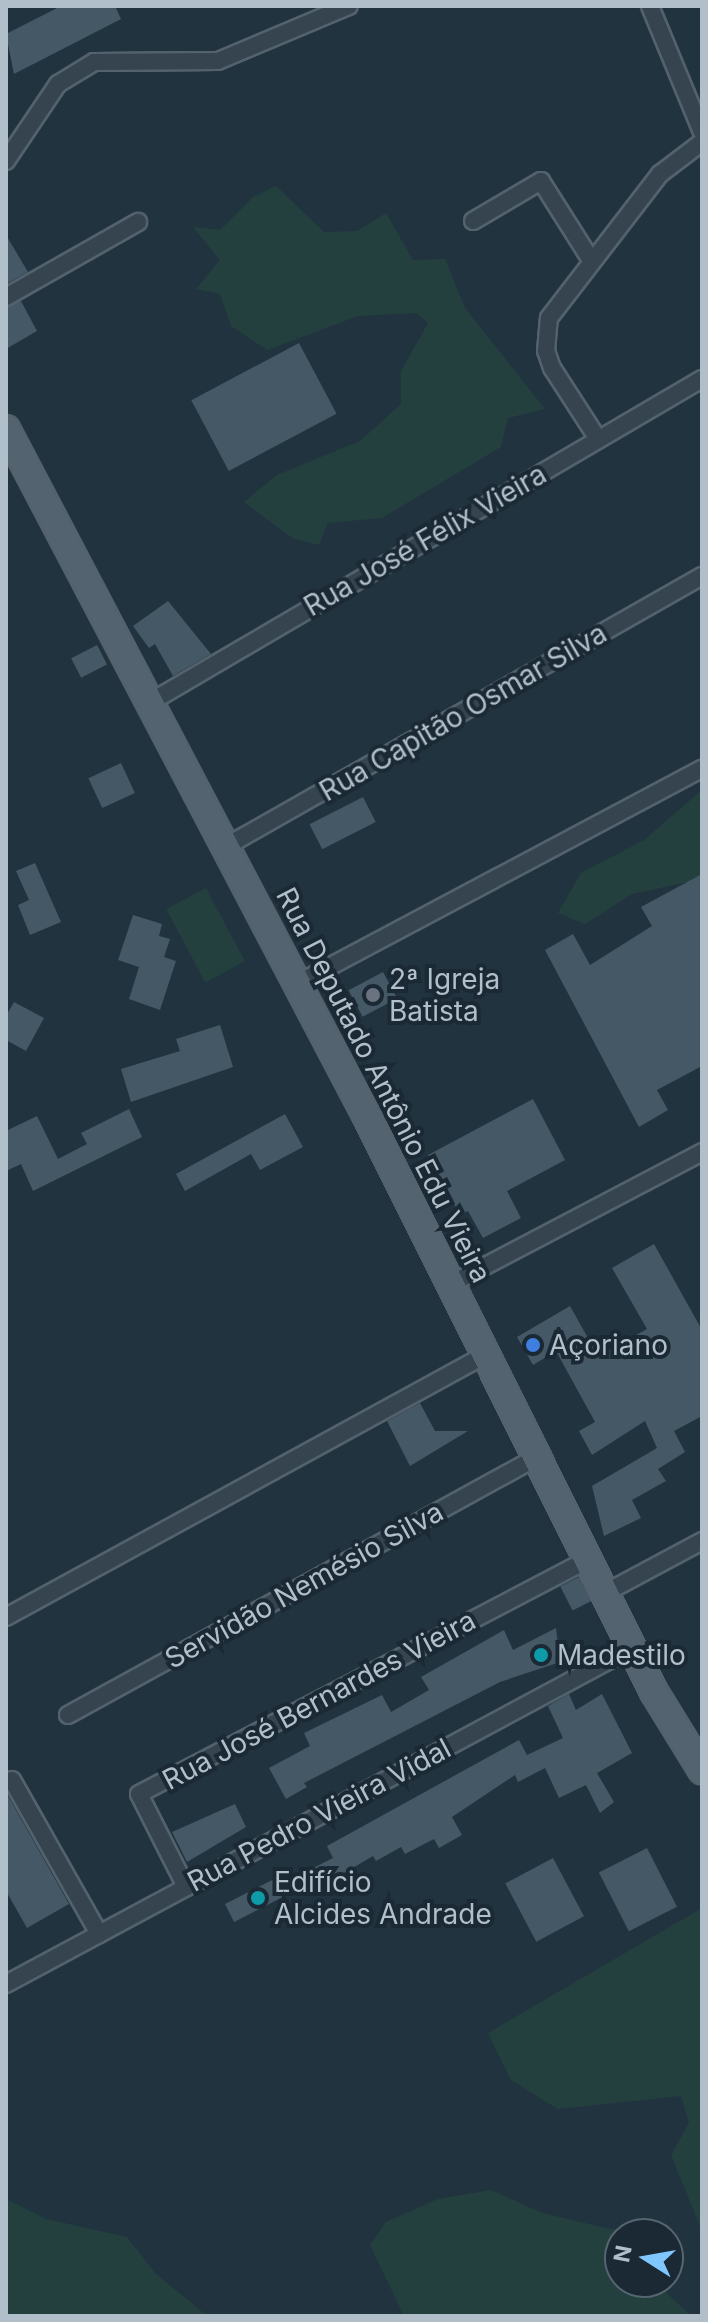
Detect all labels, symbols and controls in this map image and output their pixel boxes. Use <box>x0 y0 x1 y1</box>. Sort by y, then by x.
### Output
street label: Rua José Félix Vieira <box>298 457 552 623</box>
street label: Rua Capitão Osmar Silva <box>314 616 612 808</box>
street label: Rua Deputado Antônio Edu Vieira <box>269 882 499 1288</box>
place label: 2ª Igreja Batista <box>389 962 500 1028</box>
marker: 2ª Igreja Batista <box>364 986 382 1004</box>
place label: Açoriano <box>549 1328 668 1362</box>
marker: Açoriano <box>524 1336 542 1354</box>
street label: Servidão Nemésio Silva <box>159 1494 449 1676</box>
street label: Rua José Bernardes Vieira <box>157 1603 481 1797</box>
place label: Madestilo <box>557 1638 686 1672</box>
marker: Madestilo <box>532 1646 550 1664</box>
street label: Rua Pedro Vieira Vidal <box>182 1731 456 1899</box>
place label: Edifício Alcides Andrade <box>274 1865 492 1931</box>
marker: Edifício Alcides Andrade <box>249 1889 267 1907</box>
north arrow <box>604 2218 684 2298</box>
text: N <box>608 2243 637 2265</box>

